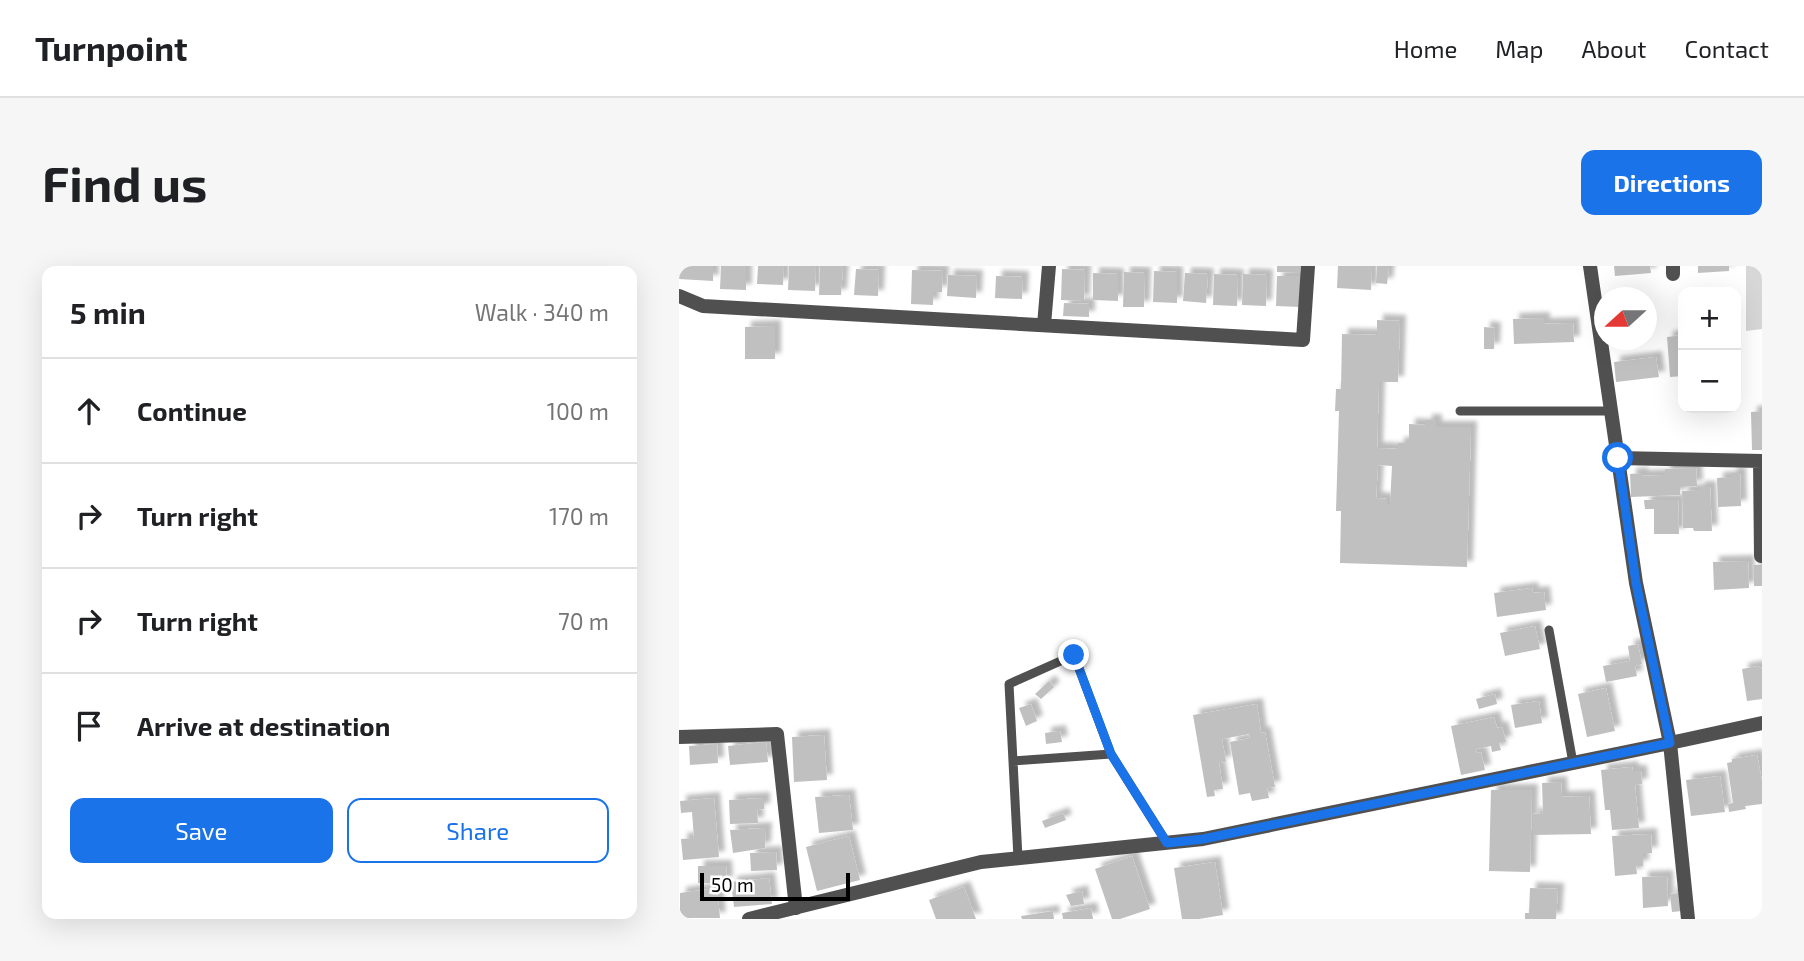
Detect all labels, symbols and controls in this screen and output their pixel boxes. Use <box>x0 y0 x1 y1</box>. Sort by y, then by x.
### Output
text: Turnpoint <box>35 28 188 68</box>
text: Home <box>1394 34 1457 63</box>
text: Map <box>1495 34 1543 63</box>
text: About <box>1581 34 1647 63</box>
text: Contact <box>1685 34 1769 63</box>
button: Directions <box>1581 150 1762 215</box>
text: Find us <box>42 153 207 212</box>
north arrow <box>1594 287 1657 350</box>
map controls <box>1678 287 1741 413</box>
button: + <box>1678 287 1741 350</box>
text: 5 min <box>70 294 146 330</box>
text: Walk · 340 m <box>475 298 609 326</box>
button: − <box>1678 350 1741 413</box>
icon: ahead <box>70 392 108 430</box>
text: Continue <box>137 395 247 426</box>
text: 100 m <box>547 397 609 425</box>
route start <box>1602 442 1633 473</box>
icon: right <box>70 497 108 535</box>
text: Turn right <box>137 500 258 531</box>
text: 170 m <box>549 502 609 530</box>
icon: right <box>70 602 108 640</box>
text: Turn right <box>137 605 258 636</box>
text: 70 m <box>558 607 609 635</box>
route end <box>1058 639 1089 670</box>
icon: arrive <box>70 707 108 745</box>
text: Arrive at destination <box>137 710 390 741</box>
button: Save <box>70 798 333 863</box>
button: Share <box>347 798 609 863</box>
scale bar <box>700 870 851 902</box>
text: 50 m <box>711 873 754 896</box>

